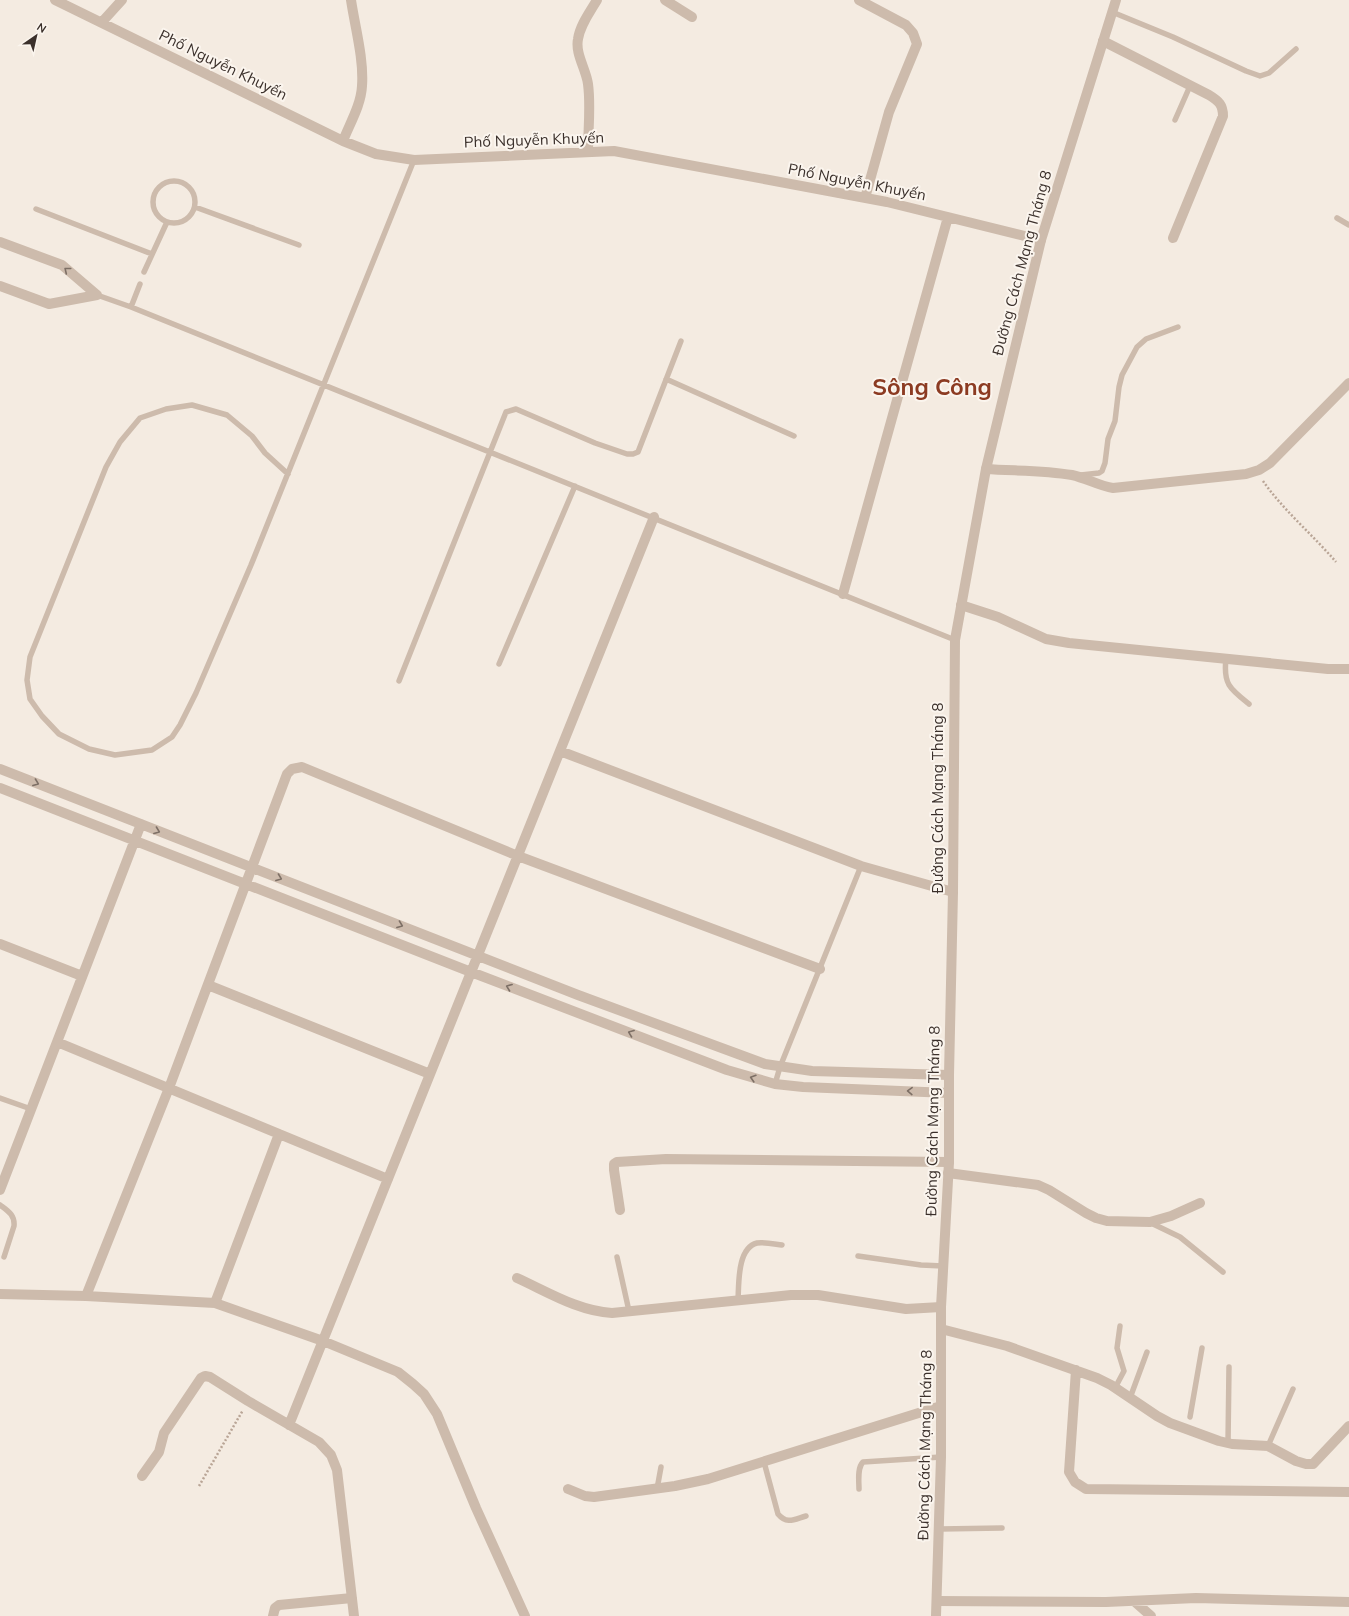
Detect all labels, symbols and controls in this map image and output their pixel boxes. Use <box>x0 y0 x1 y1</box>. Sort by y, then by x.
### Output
north arrow <box>16 16 56 56</box>
text: N <box>34 20 49 36</box>
street label: Phố Nguyễn Khuyến <box>156 25 290 104</box>
street label: Phố Nguyễn Khuyến <box>463 128 604 151</box>
street label: Phố Nguyễn Khuyến <box>786 159 928 204</box>
street label: Đường Cách Mạng Tháng 8 <box>988 168 1055 357</box>
one-way arrow <box>64 267 71 274</box>
district label: Sông Công <box>872 372 992 401</box>
street label: Đường Cách Mạng Tháng 8 <box>928 703 947 893</box>
one-way arrow <box>33 779 40 787</box>
one-way arrow <box>154 826 161 834</box>
one-way arrow <box>275 873 282 881</box>
one-way arrow <box>396 920 403 928</box>
one-way arrow <box>506 983 513 991</box>
street label: Đường Cách Mạng Tháng 8 <box>921 1025 944 1217</box>
one-way arrow <box>627 1030 634 1038</box>
one-way arrow <box>749 1074 756 1083</box>
one-way arrow <box>907 1087 913 1095</box>
street label: Đường Cách Mạng Tháng 8 <box>913 1349 936 1541</box>

